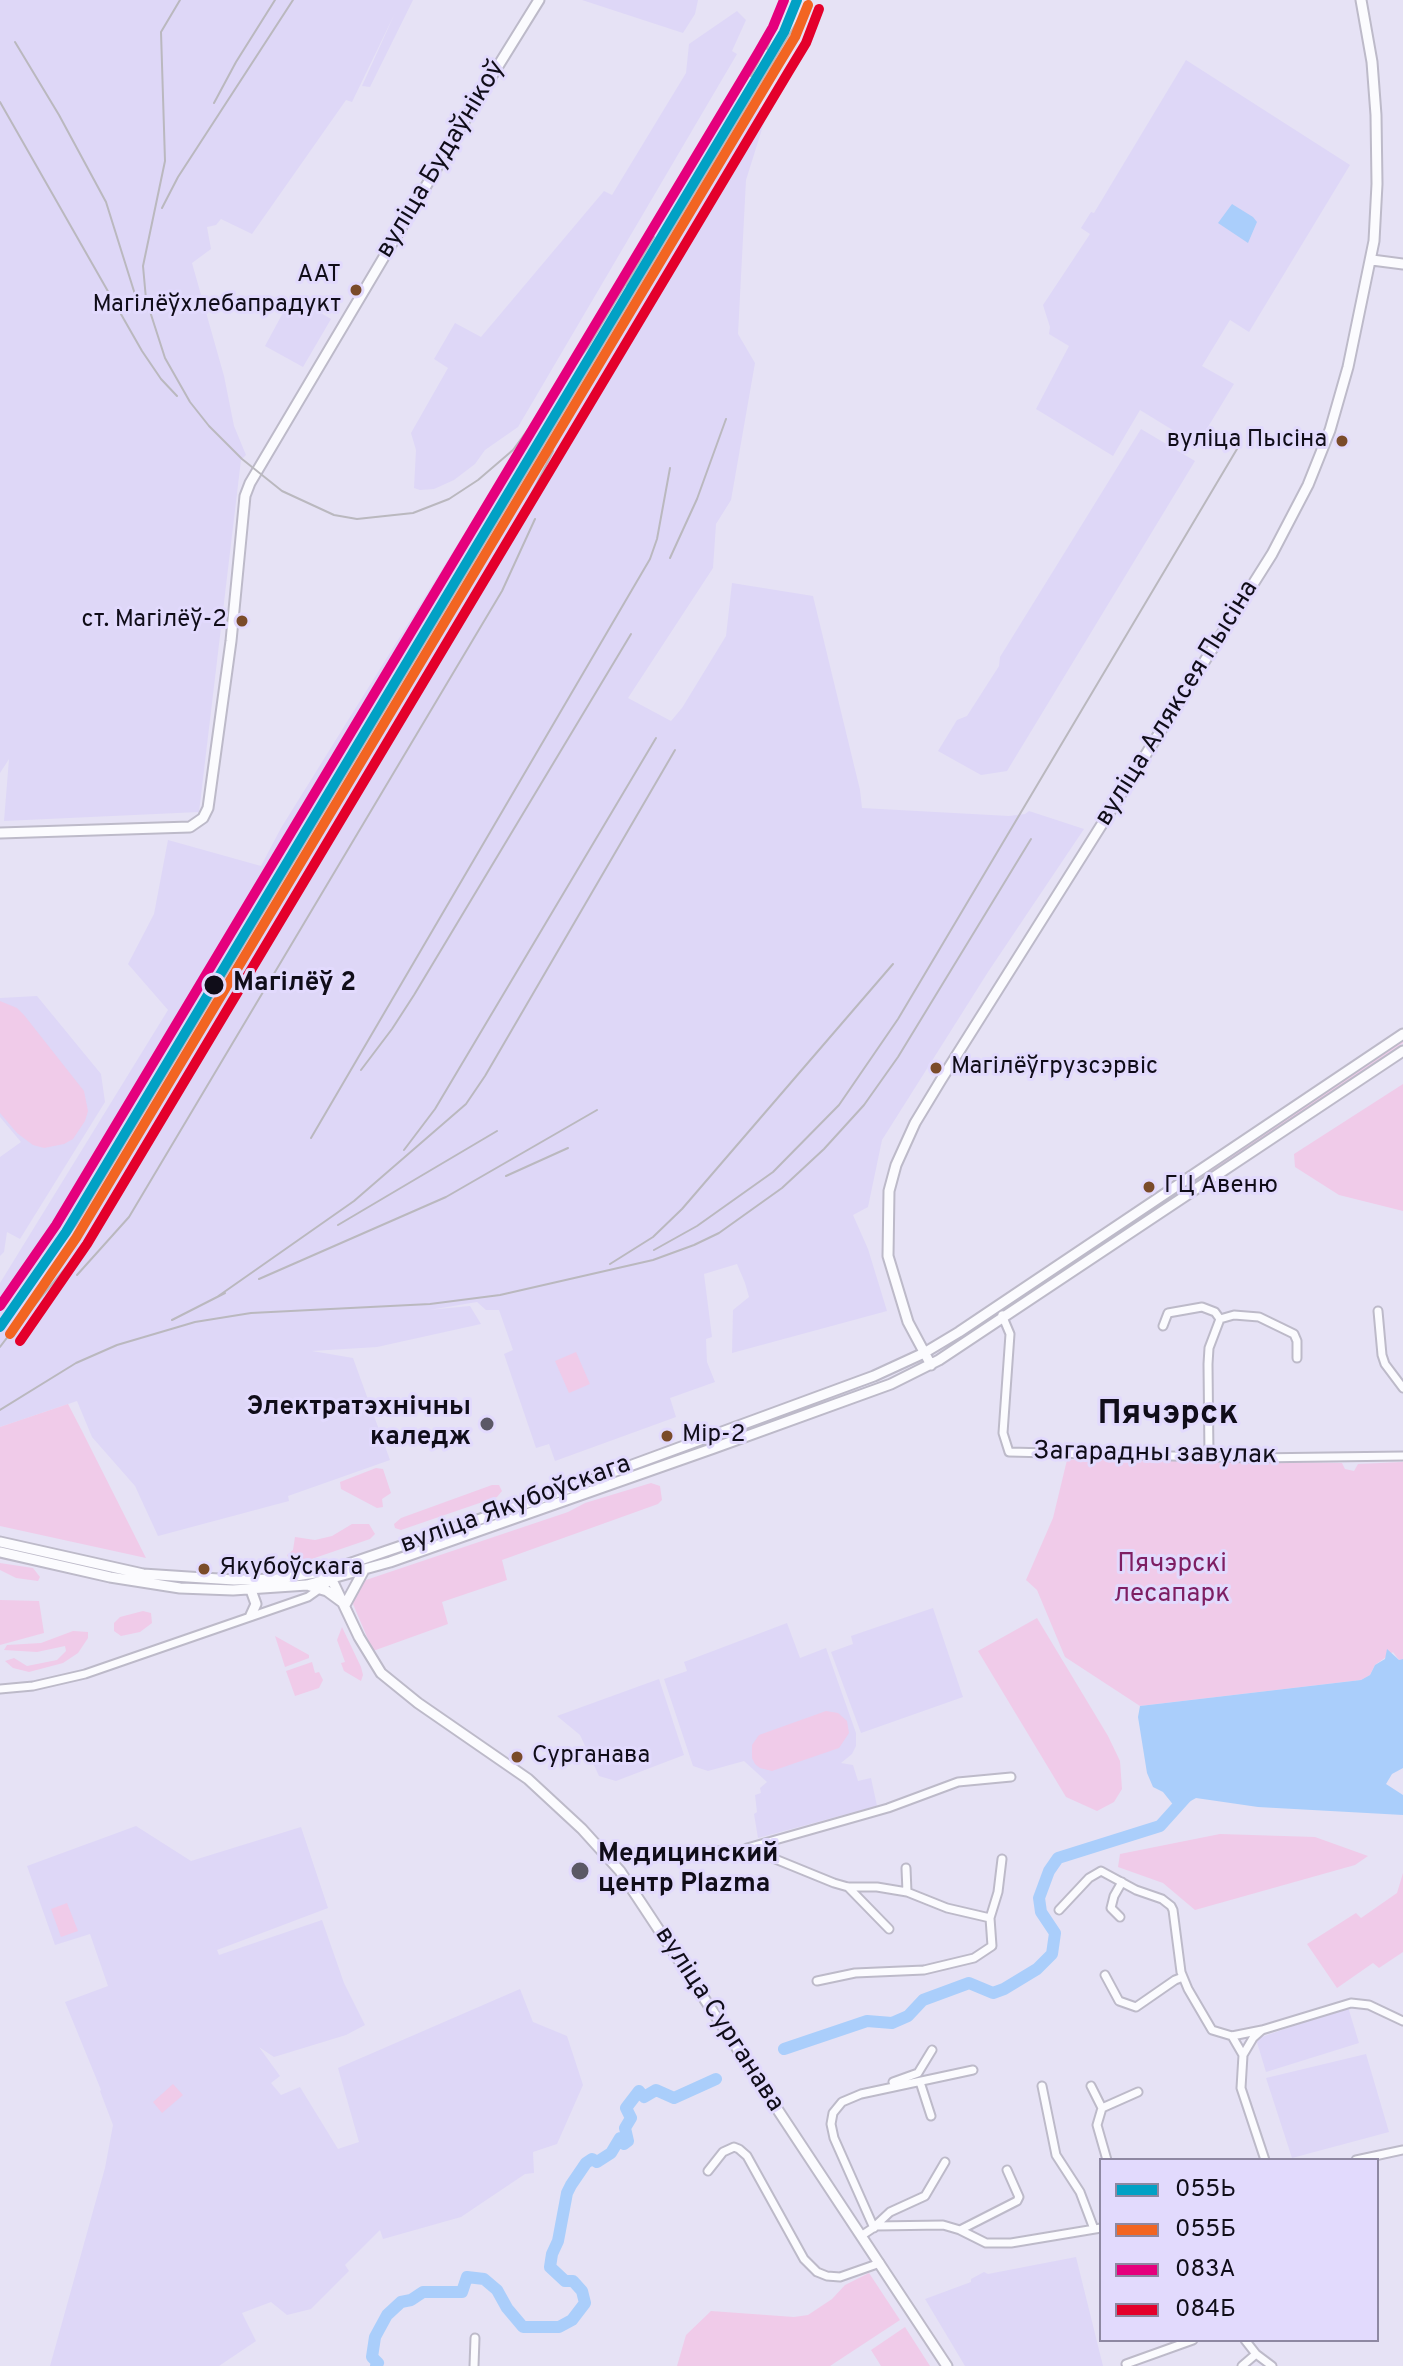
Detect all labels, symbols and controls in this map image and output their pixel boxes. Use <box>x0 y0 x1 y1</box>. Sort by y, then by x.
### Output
street label: вуліца Будаўнікоў <box>371 56 513 264</box>
place label: ААТ Магілёўхлебапрадукт <box>92 262 341 318</box>
marker: ААТ Магілёўхлебапрадукт <box>348 282 364 298</box>
place label: вуліца Пысіна <box>1167 427 1327 455</box>
marker: вуліца Пысіна <box>1334 433 1350 449</box>
street label: вуліца Аляксея Пысіна <box>1090 575 1266 833</box>
place label: ст. Магілёў-2 <box>82 607 227 635</box>
marker: ст. Магілёў-2 <box>234 613 250 629</box>
place label: Магілёў 2 <box>233 969 356 1001</box>
marker: Магілёў 2 <box>202 973 226 997</box>
place label: Магілёўгрузсэрвіс <box>951 1054 1158 1082</box>
marker: Магілёўгрузсэрвіс <box>928 1060 944 1076</box>
place label: ГЦ Авеню <box>1164 1173 1278 1201</box>
marker: ГЦ Авеню <box>1141 1179 1157 1195</box>
place label: Электратэхнічны каледж <box>247 1393 471 1454</box>
district label: Пячэрск <box>1098 1396 1238 1436</box>
marker: Электратэхнічны каледж <box>478 1415 496 1433</box>
place label: Мір-2 <box>682 1422 745 1450</box>
marker: Мір-2 <box>659 1428 675 1444</box>
street label: Загарадны завулак <box>1033 1437 1277 1473</box>
street label: вуліца Якубоўскага <box>397 1450 635 1562</box>
park label: Пячэрскі лесапарк <box>1114 1550 1230 1612</box>
place label: Якубоўскага <box>219 1555 363 1583</box>
marker: Якубоўскага <box>196 1561 212 1577</box>
place label: Сурганава <box>532 1743 650 1771</box>
marker: Сурганава <box>509 1749 525 1765</box>
place label: Медицинский центр Plazma <box>598 1840 778 1902</box>
marker: Медицинский центр Plazma <box>569 1860 591 1882</box>
street label: вуліца Сурганава <box>647 1922 789 2118</box>
legend <box>1099 2158 1379 2342</box>
text: 055Ь <box>1175 2175 1236 2205</box>
text: 055Б <box>1175 2215 1236 2245</box>
text: 083А <box>1175 2255 1236 2285</box>
text: 084Б <box>1175 2295 1236 2325</box>

